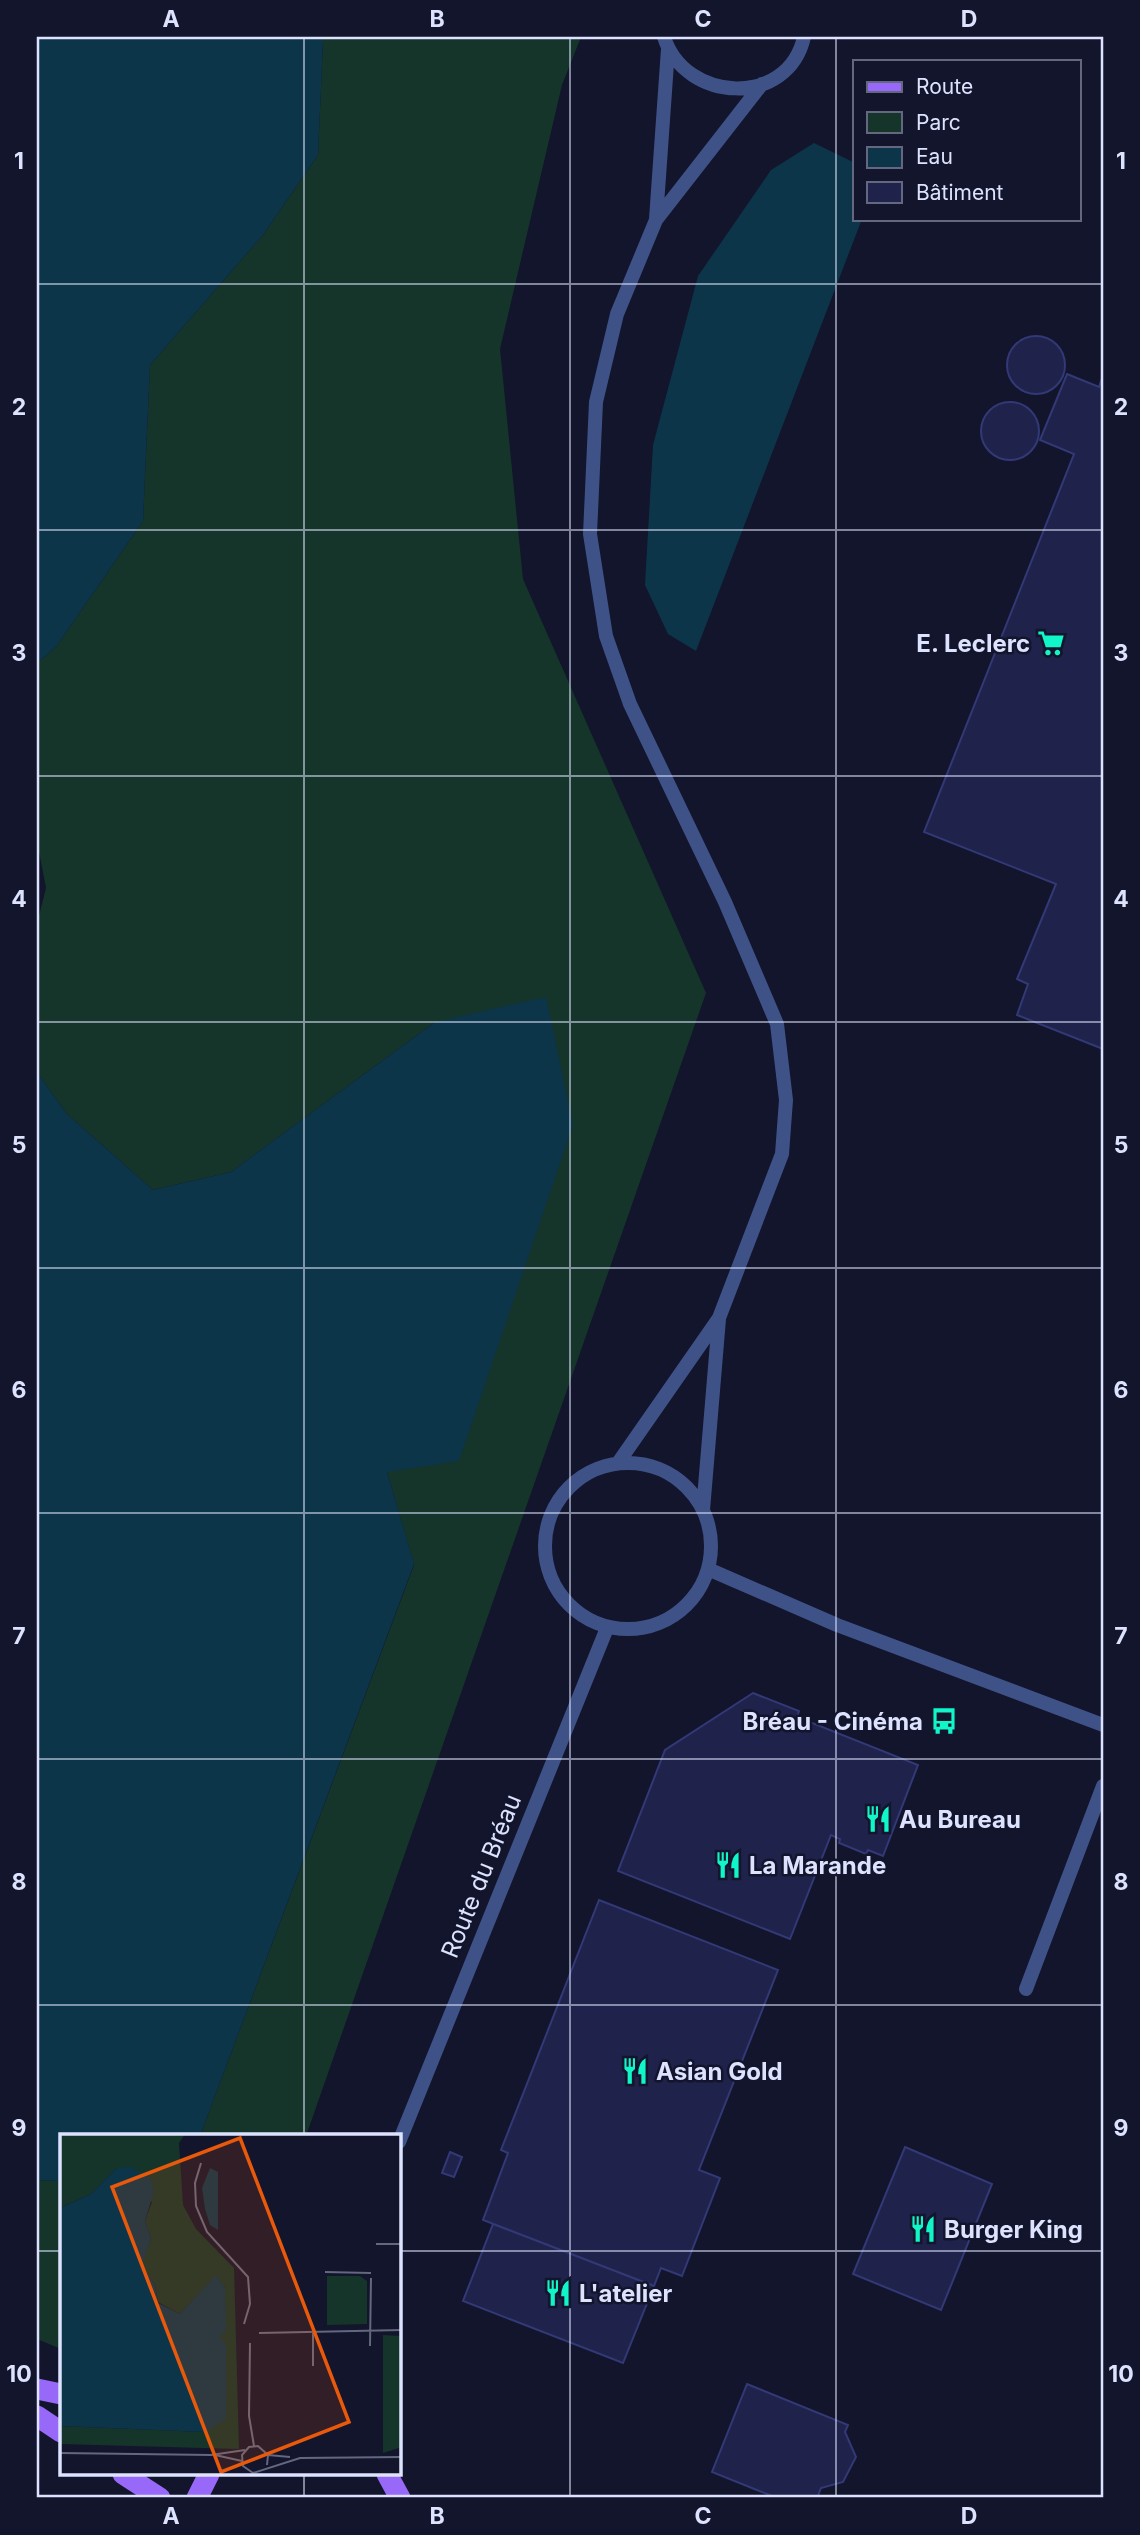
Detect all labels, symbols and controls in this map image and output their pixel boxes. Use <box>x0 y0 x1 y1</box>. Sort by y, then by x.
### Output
text: A <box>162 5 180 33</box>
text: B <box>429 5 445 33</box>
text: C <box>694 5 712 33</box>
text: D <box>961 5 977 33</box>
legend <box>853 60 1080 220</box>
text: Route <box>916 74 973 99</box>
text: Parc <box>916 110 961 135</box>
text: Eau <box>916 144 953 169</box>
text: 1 <box>14 147 24 175</box>
text: 1 <box>1116 147 1126 175</box>
text: Bâtiment <box>916 180 1004 205</box>
text: 2 <box>12 393 26 421</box>
text: 2 <box>1114 393 1128 421</box>
supermarket icon: E. Leclerc <box>1036 628 1066 658</box>
place label: E. Leclerc <box>916 629 1030 658</box>
text: 3 <box>12 639 26 667</box>
text: 3 <box>1114 639 1128 667</box>
text: 4 <box>11 885 27 913</box>
text: 4 <box>1113 885 1129 913</box>
text: 5 <box>12 1131 26 1159</box>
text: 5 <box>1114 1131 1128 1159</box>
text: 6 <box>12 1376 26 1404</box>
text: 6 <box>1114 1376 1128 1404</box>
text: 7 <box>12 1622 26 1650</box>
text: 7 <box>1114 1622 1128 1650</box>
bus stop icon: Bréau - Cinéma <box>929 1706 959 1736</box>
place label: Bréau - Cinéma <box>743 1707 923 1736</box>
street label: Route du Bréau <box>435 1790 527 1962</box>
restaurant icon: Au Bureau <box>863 1804 893 1834</box>
place label: Au Bureau <box>899 1805 1021 1834</box>
restaurant icon: La Marande <box>713 1850 743 1880</box>
place label: La Marande <box>749 1851 886 1880</box>
text: 8 <box>12 1868 26 1896</box>
text: 8 <box>1114 1868 1128 1896</box>
restaurant icon: Asian Gold <box>620 2056 650 2086</box>
place label: Asian Gold <box>656 2057 783 2086</box>
text: 9 <box>12 2114 26 2142</box>
text: 9 <box>1114 2114 1128 2142</box>
inset map <box>60 2134 401 2476</box>
restaurant icon: Burger King <box>908 2214 938 2244</box>
place label: Burger King <box>944 2215 1083 2244</box>
restaurant icon: L'atelier <box>543 2278 573 2308</box>
place label: L'atelier <box>579 2279 673 2308</box>
text: 10 <box>6 2360 32 2388</box>
text: 10 <box>1108 2360 1134 2388</box>
text: A <box>162 2502 180 2530</box>
text: B <box>429 2502 445 2530</box>
text: C <box>694 2502 712 2530</box>
text: D <box>961 2502 977 2530</box>

